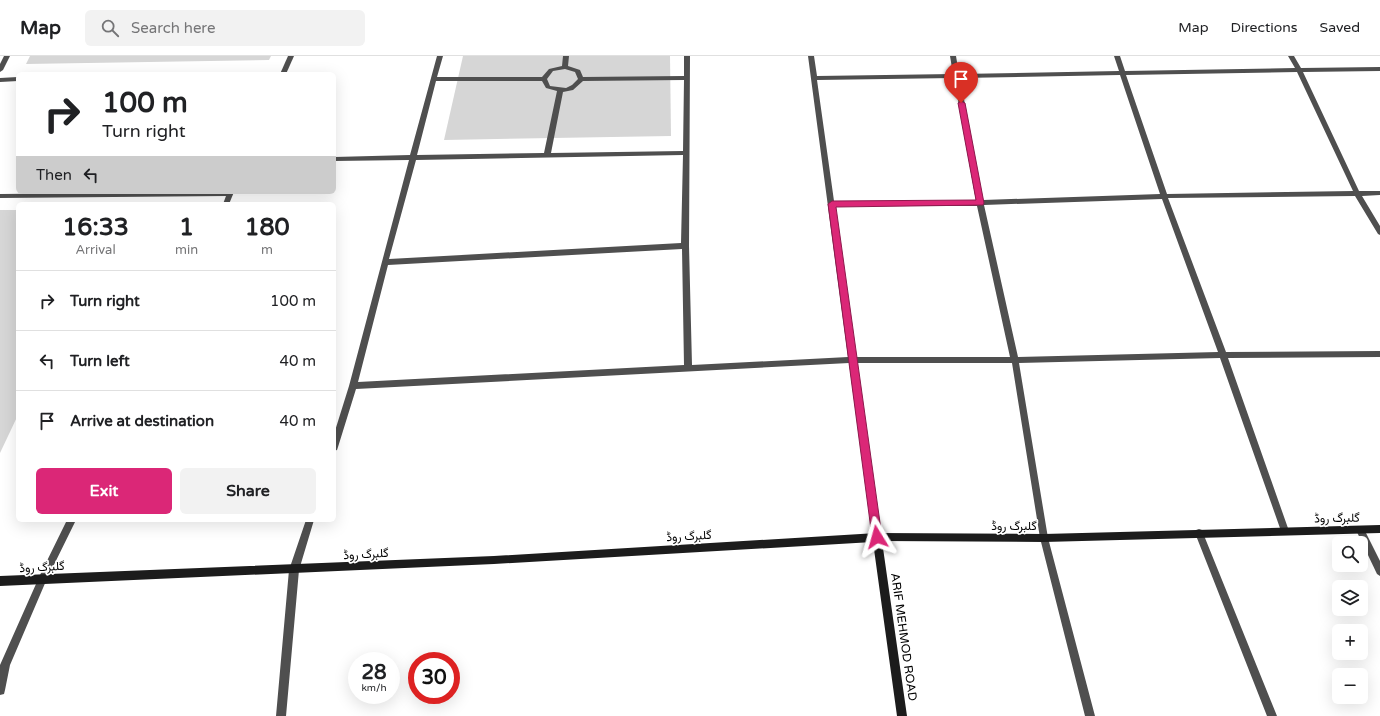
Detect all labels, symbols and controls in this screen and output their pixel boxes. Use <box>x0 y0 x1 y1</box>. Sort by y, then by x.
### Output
search box <box>85 10 365 46</box>
text: Map <box>20 17 61 39</box>
icon: search <box>99 17 121 39</box>
text: Search here <box>131 19 215 37</box>
text: Map <box>1178 19 1209 36</box>
text: Directions <box>1231 19 1298 36</box>
text: Saved <box>1320 19 1360 36</box>
pin <box>944 62 978 103</box>
icon: arrive <box>950 68 972 90</box>
text: 100 m <box>102 86 188 120</box>
icon: right <box>36 88 88 140</box>
text: Turn right <box>102 120 186 142</box>
icon: left <box>80 164 102 186</box>
text: Then <box>36 166 72 184</box>
text: 16:33 <box>62 213 129 242</box>
text: 1 <box>179 213 194 242</box>
text: 180 <box>244 213 290 242</box>
text: Arrival <box>75 242 116 258</box>
text: min <box>175 242 198 258</box>
text: m <box>261 242 273 258</box>
icon: right <box>36 290 58 312</box>
text: Turn right <box>70 292 140 310</box>
text: 100 m <box>270 292 316 310</box>
icon: left <box>36 350 58 372</box>
text: Turn left <box>70 352 130 370</box>
text: 40 m <box>279 352 316 370</box>
icon: arrive <box>36 410 58 432</box>
text: Arrive at destination <box>70 412 214 430</box>
text: 40 m <box>279 412 316 430</box>
button: Exit <box>36 468 172 514</box>
button: Share <box>180 468 316 514</box>
street label: گلبرگ روڈ <box>1314 511 1360 526</box>
position arrow <box>856 516 898 558</box>
street label: گلبرگ روڈ <box>991 519 1037 534</box>
street label: گلبرگ روڈ <box>666 528 712 545</box>
map controls <box>1332 536 1368 704</box>
button: search <box>1332 536 1368 572</box>
street label: گلبرگ روڈ <box>343 546 389 563</box>
street label: گلبرگ روڈ <box>19 559 65 576</box>
street label: ARIF MEHMOD ROAD <box>888 572 920 702</box>
button: layers <box>1332 580 1368 616</box>
button: + <box>1332 624 1368 660</box>
speed limit sign: 30 <box>408 652 460 704</box>
text: 28 <box>361 661 387 685</box>
button: − <box>1332 668 1368 704</box>
text: km/h <box>361 682 387 694</box>

